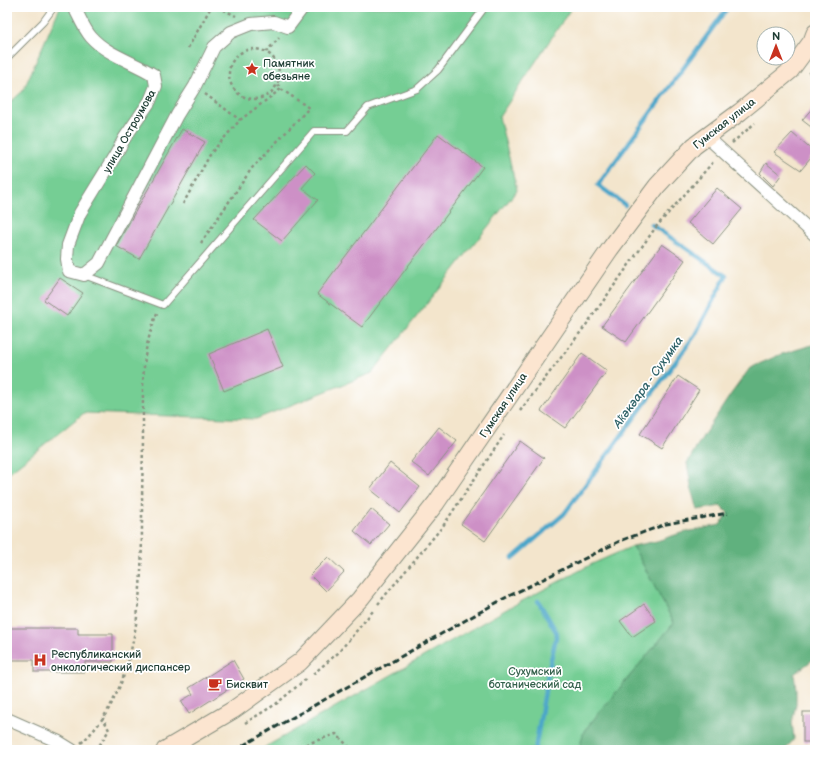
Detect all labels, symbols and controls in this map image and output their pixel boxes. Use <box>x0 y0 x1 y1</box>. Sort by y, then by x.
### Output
north arrow <box>756 26 796 66</box>
text: N <box>772 30 780 43</box>
place label: Памятник обезьяне <box>263 57 315 83</box>
place icon: Памятник обезьяне <box>244 61 260 77</box>
street label: улица Остроумова <box>100 87 159 175</box>
street label: Гумская улица <box>691 95 758 152</box>
water label: Аҟәкәара - Сухумка <box>610 334 687 432</box>
street label: Гумская улица <box>477 370 530 440</box>
place label: Республиканский онкологический диспансер <box>51 648 191 674</box>
hospital icon: Республиканский онкологический диспансер <box>32 652 48 668</box>
park label: Сухумский ботанический сад <box>489 665 581 691</box>
cafe icon: Бисквит <box>207 676 223 692</box>
place label: Бисквит <box>226 678 268 691</box>

